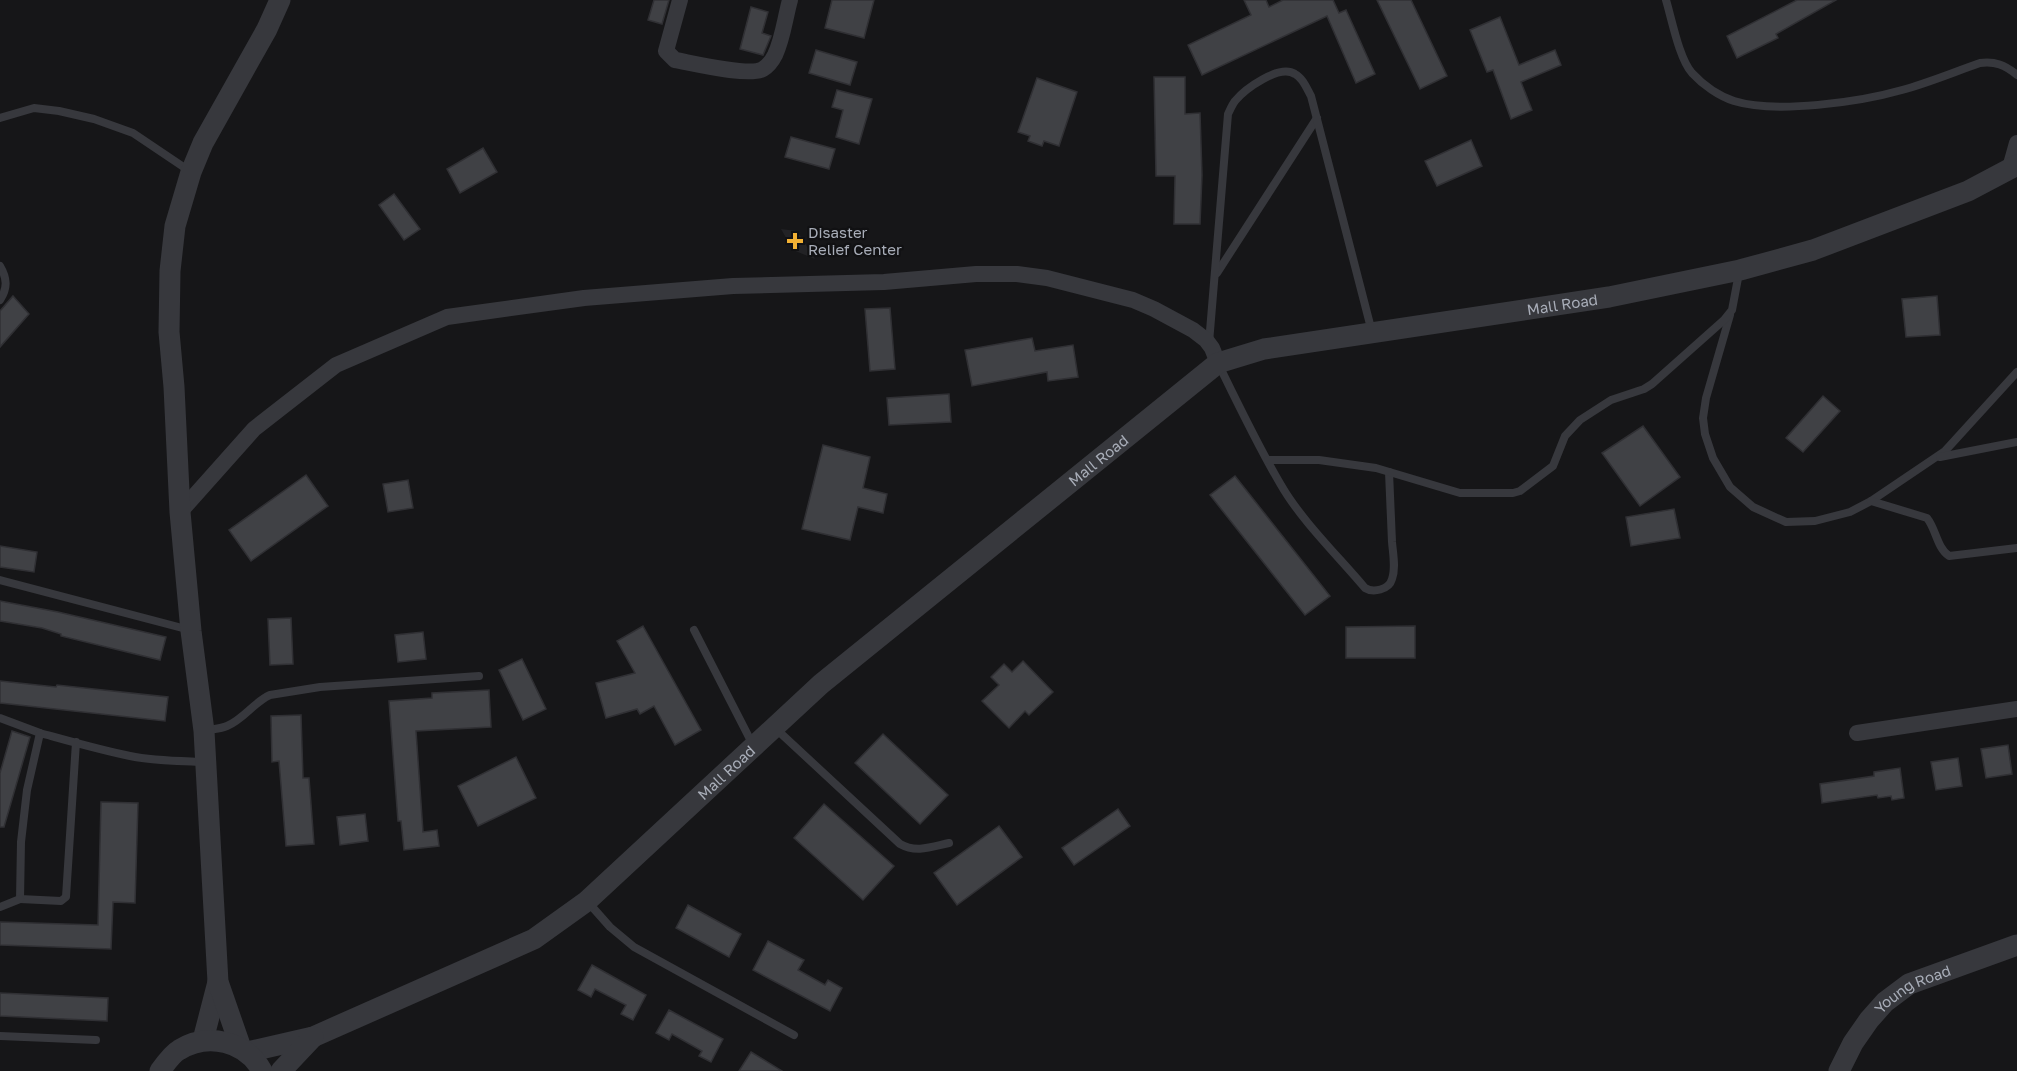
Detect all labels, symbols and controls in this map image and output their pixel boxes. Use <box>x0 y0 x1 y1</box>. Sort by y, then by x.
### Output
place label: Disaster Relief Center <box>808 223 902 258</box>
marker: Disaster Relief Center <box>786 232 804 250</box>
street label: Mall Road <box>1525 290 1599 318</box>
street label: Mall Road <box>1065 431 1131 490</box>
street label: Mall Road <box>693 741 758 803</box>
street label: Young Road <box>1870 961 1953 1017</box>

